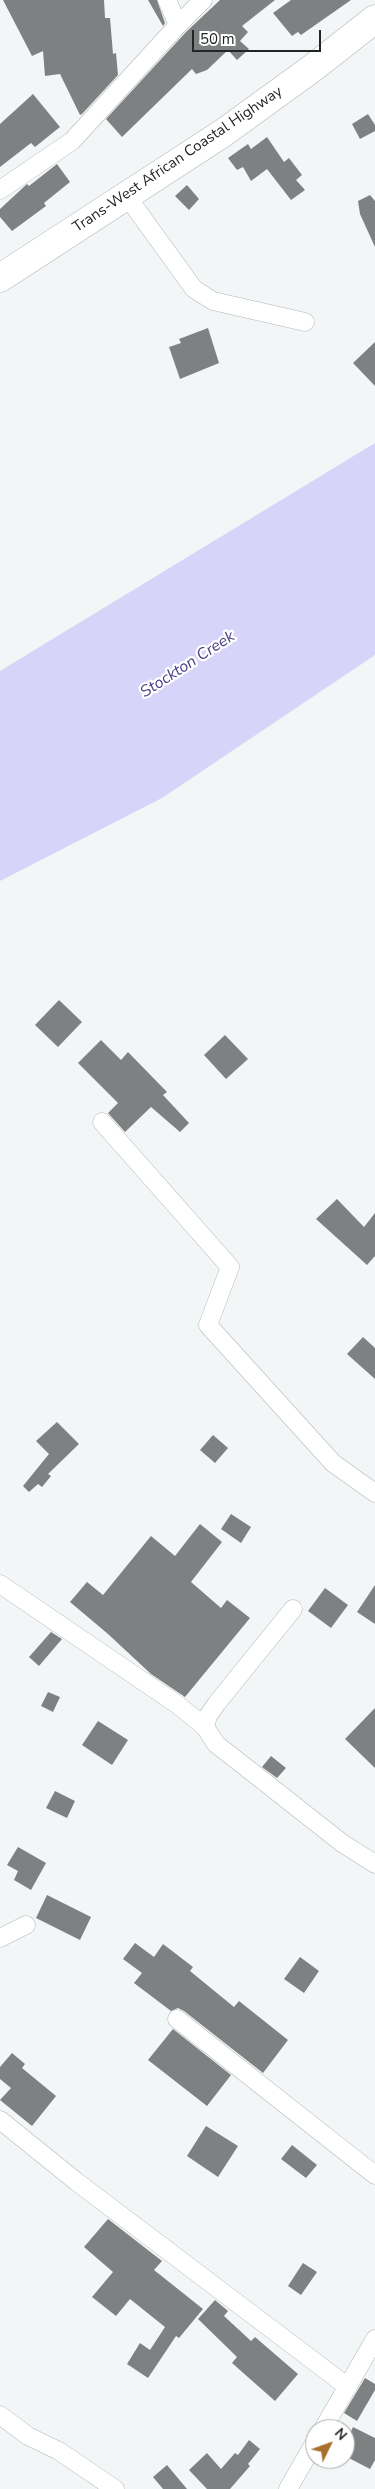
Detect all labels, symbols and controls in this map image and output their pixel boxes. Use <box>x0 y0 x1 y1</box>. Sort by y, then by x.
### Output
scale bar <box>195 20 324 52</box>
text: 50 m <box>200 29 235 49</box>
street label: Trans-West African Coastal Highway <box>70 83 286 237</box>
water label: Stockton Creek <box>137 627 239 703</box>
north arrow <box>305 2419 355 2469</box>
text: N <box>330 2424 351 2445</box>

